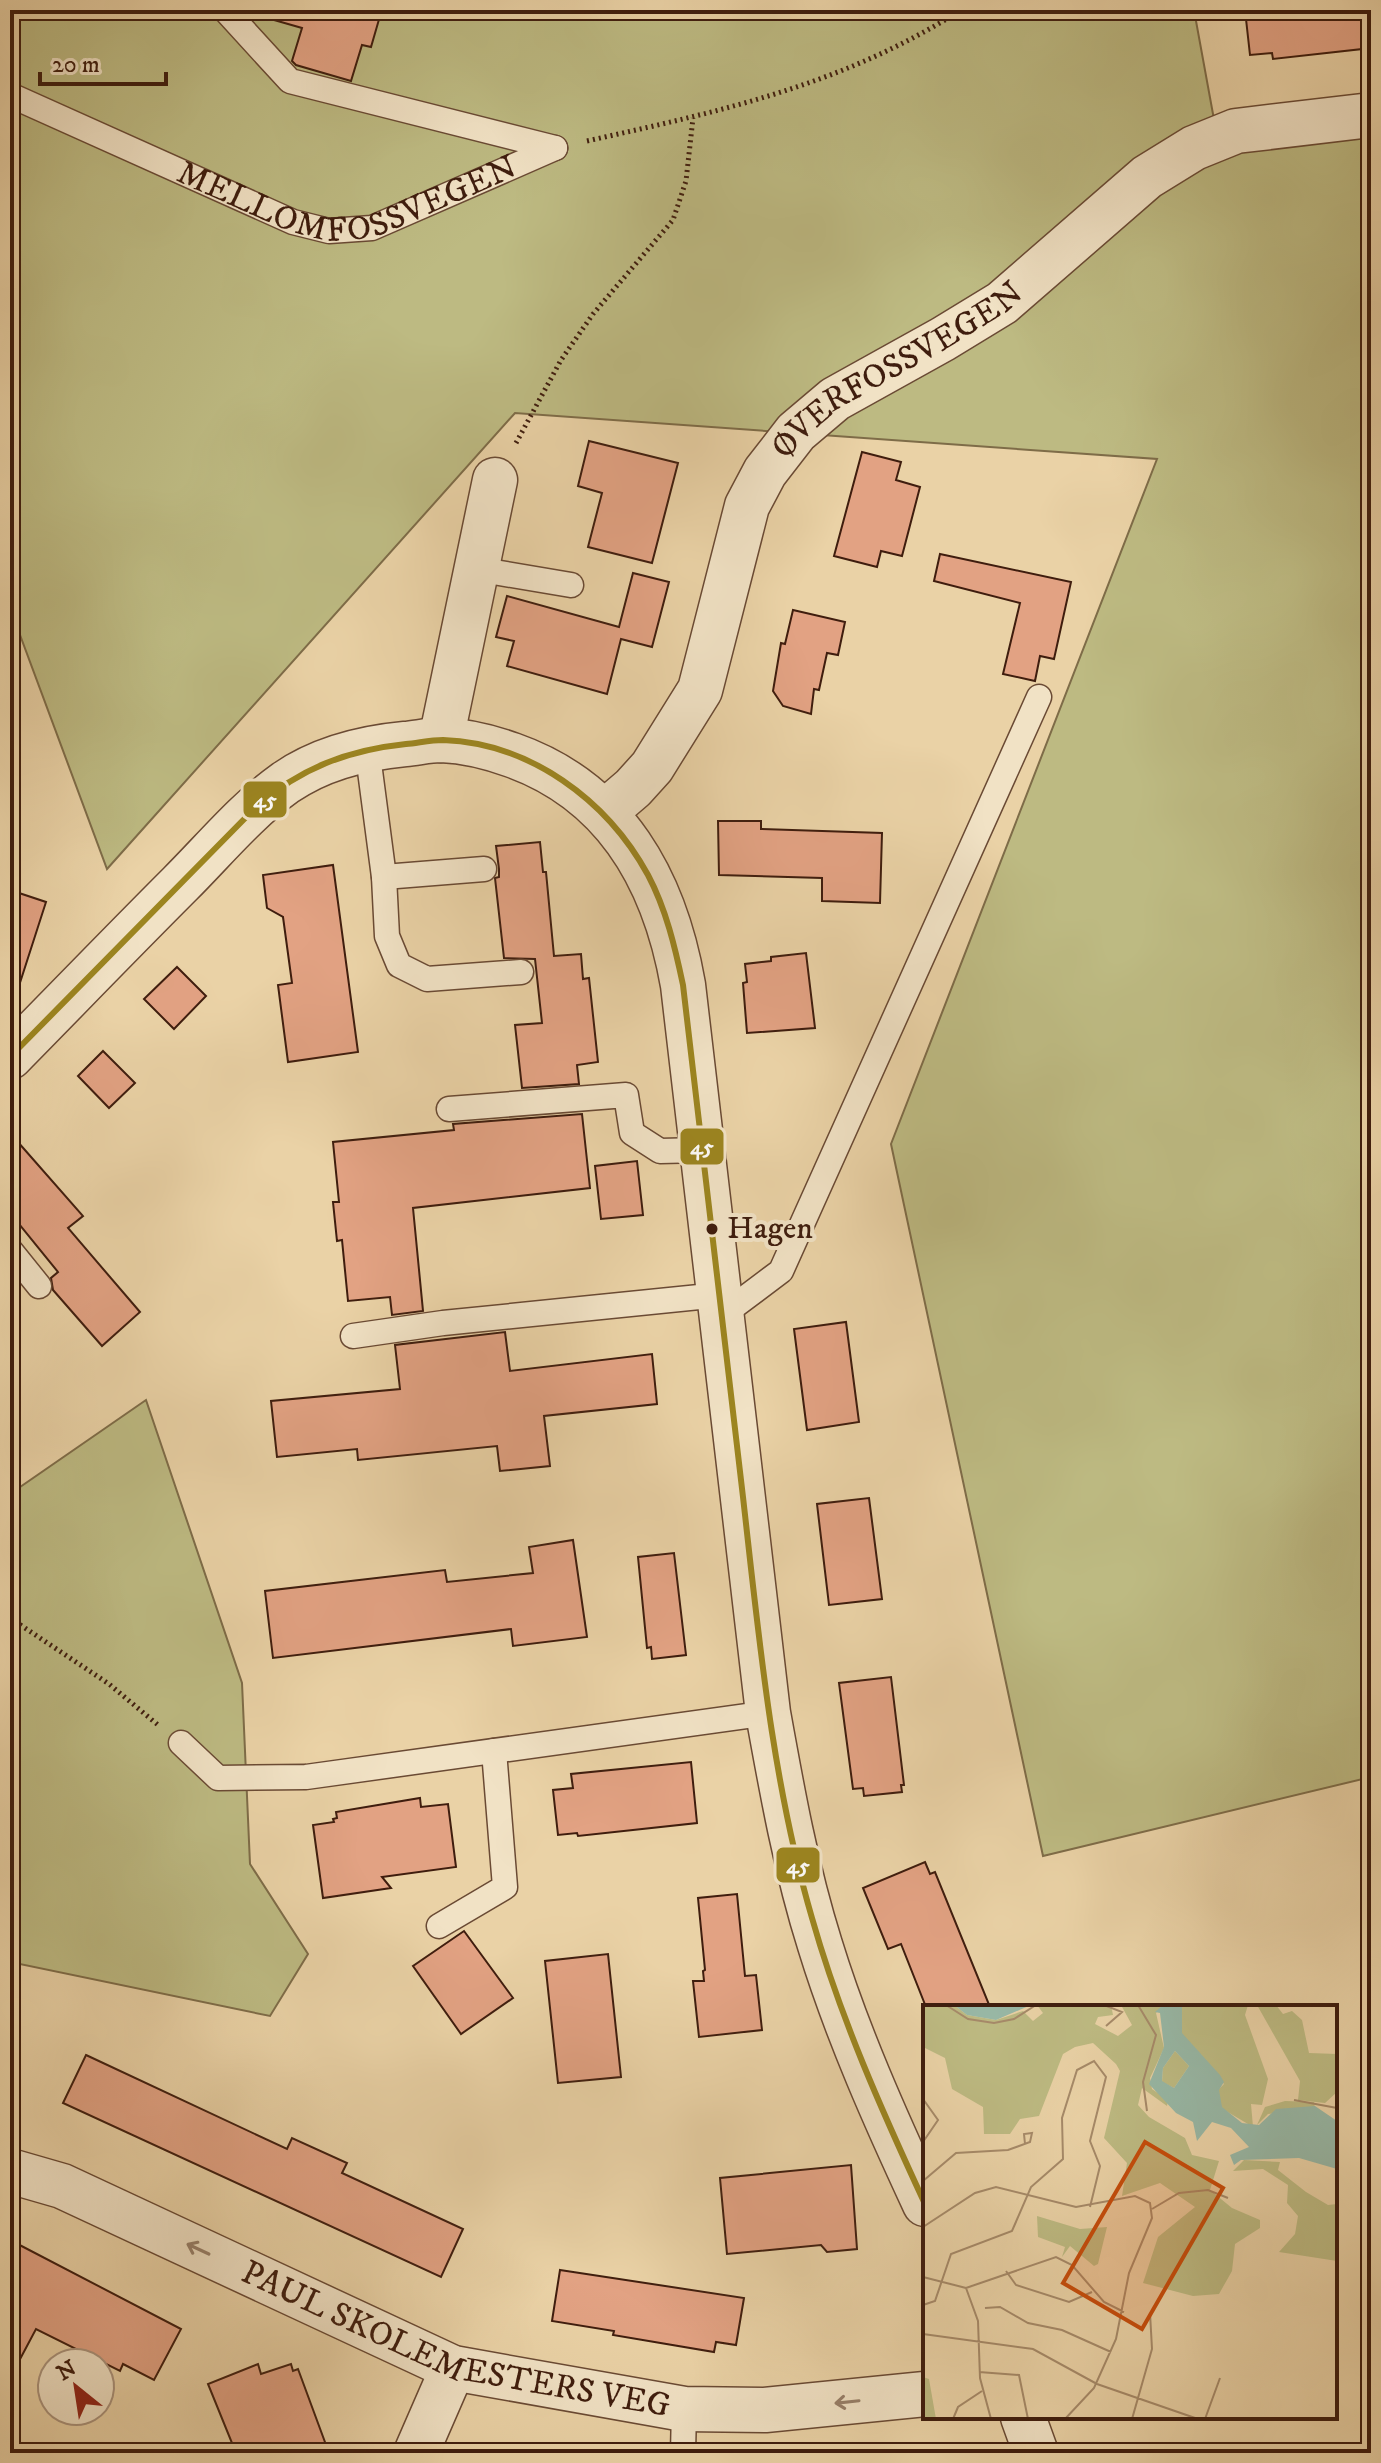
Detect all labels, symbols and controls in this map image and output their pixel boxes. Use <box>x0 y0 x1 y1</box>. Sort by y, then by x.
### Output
scale bar <box>40 36 166 86</box>
text: 20 m <box>52 50 100 80</box>
street label: MELLOMFOSSVEGEN <box>166 137 528 185</box>
text: MELLOMFOSSVEGEN <box>171 146 523 252</box>
street label: ØVERFOSSVEGEN <box>762 273 1033 467</box>
line badge: 45 <box>242 780 288 819</box>
text: 45 <box>253 787 277 814</box>
line badge: 45 <box>679 1127 725 1166</box>
text: 45 <box>690 1134 714 1161</box>
place label: Hagen <box>727 1209 813 1249</box>
marker: Hagen <box>704 1221 720 1237</box>
line badge: 45 <box>775 1846 821 1884</box>
text: 45 <box>786 1853 810 1880</box>
inset map <box>923 2005 1337 2419</box>
one-way arrow <box>186 2241 210 2256</box>
street label: PAUL SKOLEMESTERS VEG <box>235 2251 673 2427</box>
north arrow <box>36 2347 116 2427</box>
text: N <box>52 2355 81 2387</box>
one-way arrow <box>834 2394 861 2409</box>

